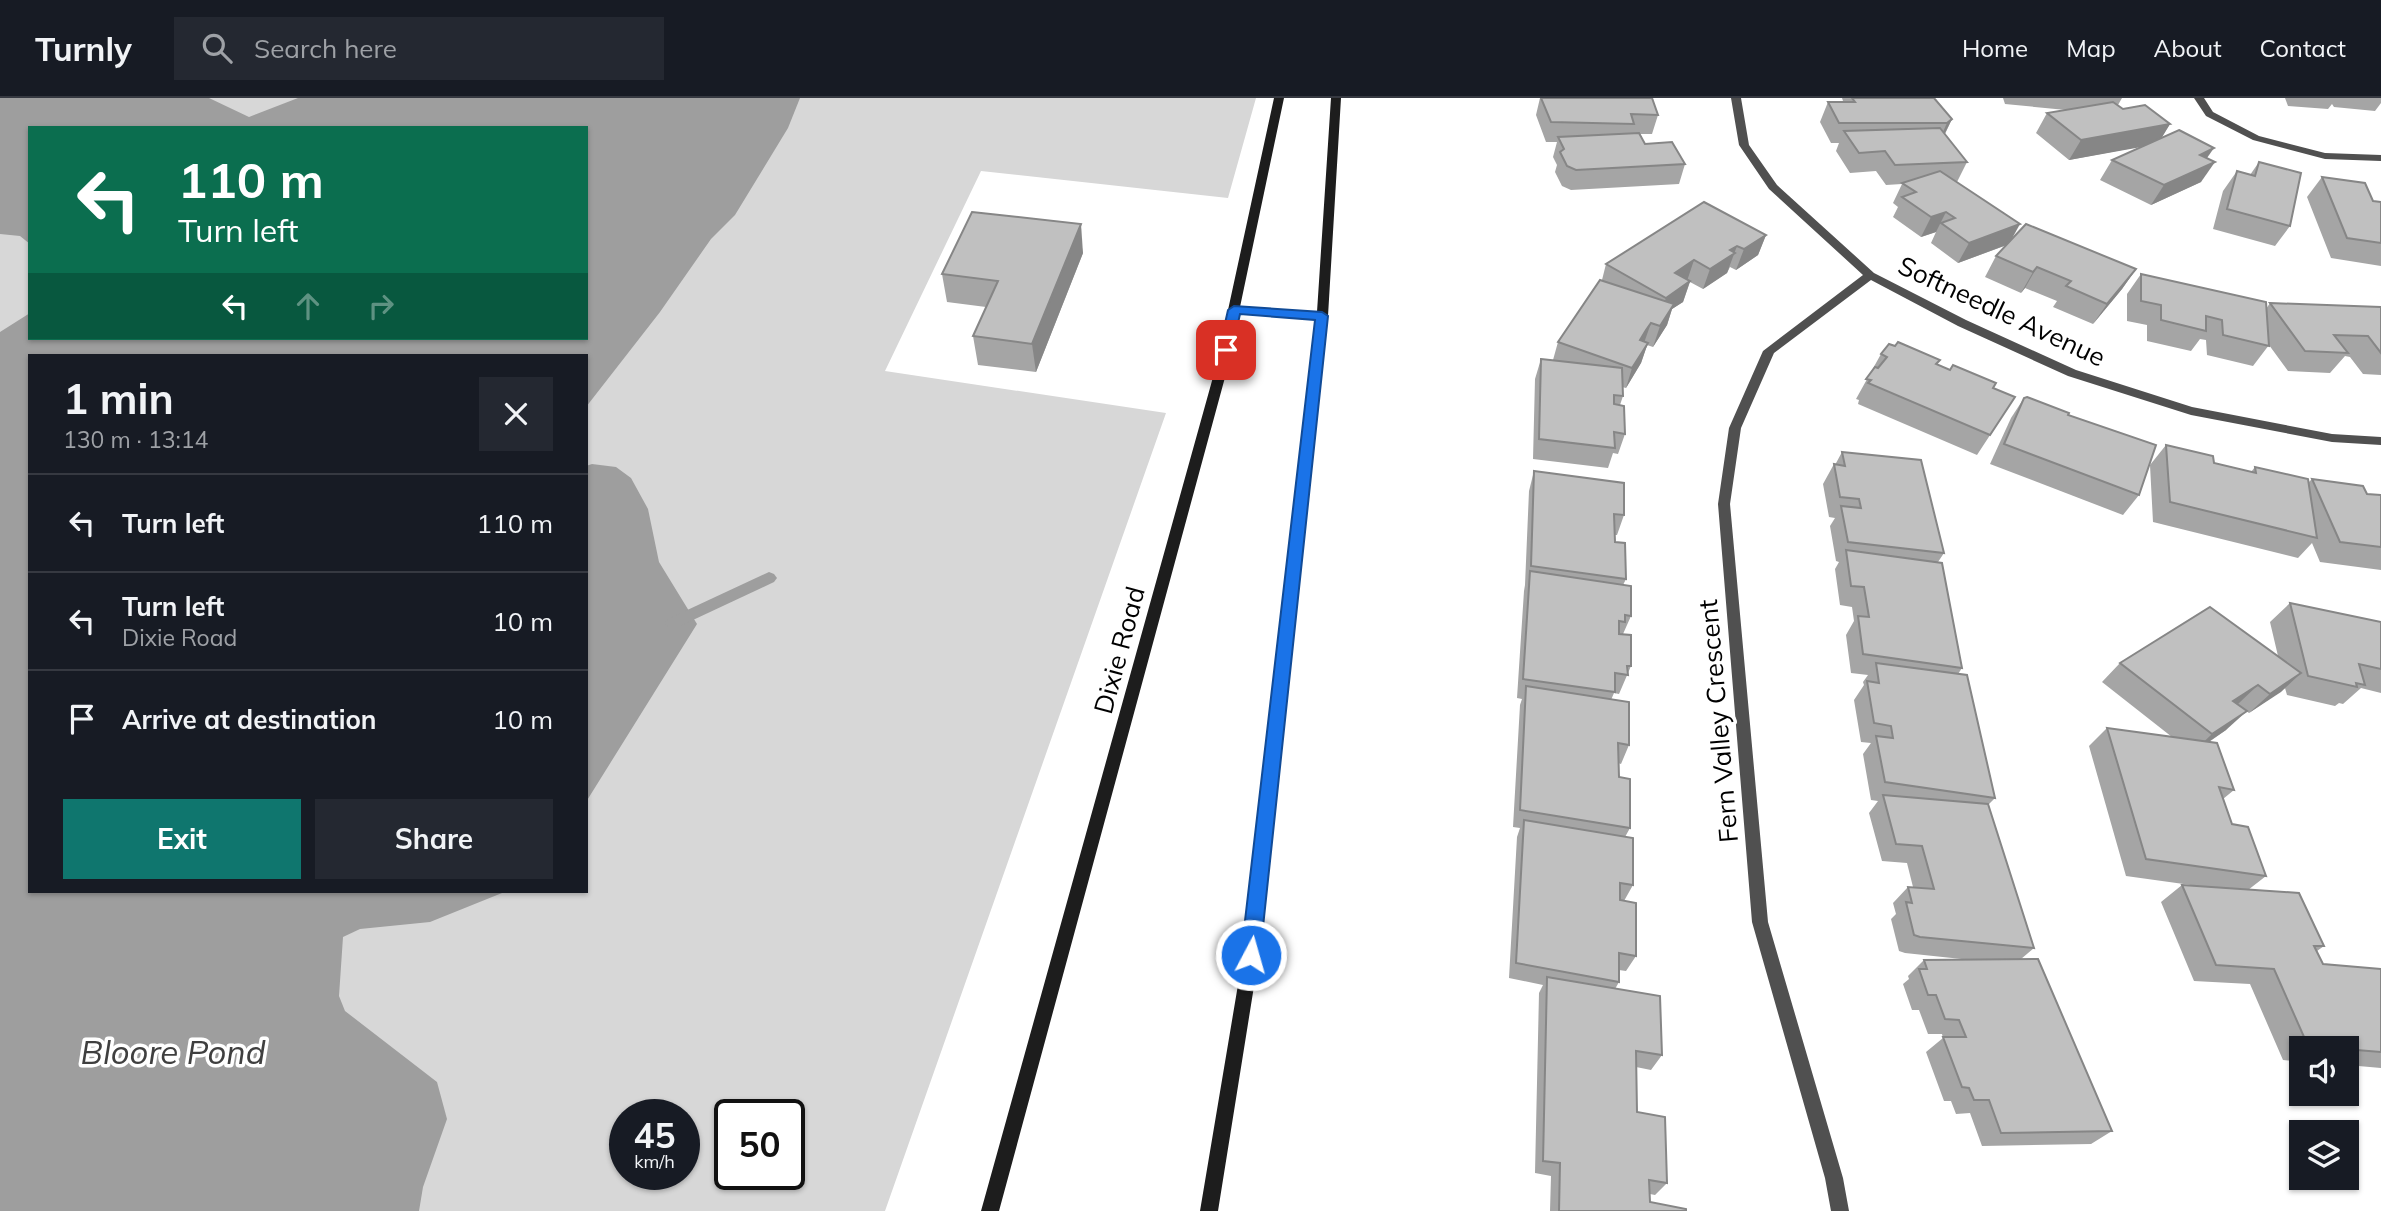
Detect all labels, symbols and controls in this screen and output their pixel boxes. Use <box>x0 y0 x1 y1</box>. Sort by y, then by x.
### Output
search box <box>174 17 664 80</box>
text: Turnly <box>35 28 132 69</box>
icon: search <box>198 29 236 67</box>
text: Search here <box>254 32 397 65</box>
text: Home <box>1962 33 2028 63</box>
text: Map <box>2066 33 2116 63</box>
text: About <box>2154 33 2222 63</box>
text: Contact <box>2260 33 2346 63</box>
text: 110 m <box>178 149 324 210</box>
icon: left <box>63 154 154 245</box>
text: Turn left <box>178 210 298 250</box>
street label: Softneedle Avenue <box>1893 249 2111 373</box>
icon: left <box>216 287 254 325</box>
icon: ahead <box>289 287 327 325</box>
icon: right <box>362 287 400 325</box>
pin <box>1196 320 1256 380</box>
icon: arrive <box>1207 331 1245 369</box>
text: 1 min <box>63 372 174 425</box>
button: close <box>479 377 553 451</box>
text: 130 m · 13:14 <box>63 425 208 454</box>
icon: left <box>63 504 101 542</box>
text: Turn left <box>122 507 224 540</box>
text: 110 m <box>477 507 553 540</box>
street label: Dixie Road <box>1086 583 1152 717</box>
text: Turn left <box>122 590 224 623</box>
street label: Fern Valley Crescent <box>1691 598 1745 844</box>
icon: left <box>63 602 101 640</box>
text: 10 m <box>492 605 553 638</box>
text: Dixie Road <box>122 623 237 652</box>
icon: arrive <box>63 700 101 738</box>
text: Arrive at destination <box>122 703 377 736</box>
text: 10 m <box>492 703 553 736</box>
button: Exit <box>63 799 301 879</box>
button: Share <box>315 799 553 879</box>
position arrow <box>1214 918 1288 992</box>
water label: Bloore Pond <box>80 1031 266 1072</box>
map controls <box>2289 1036 2359 1190</box>
button: sound <box>2289 1036 2359 1106</box>
speed limit sign: 50 <box>714 1099 805 1190</box>
text: 45 <box>633 1113 676 1157</box>
button: layers <box>2289 1120 2359 1190</box>
text: km/h <box>634 1150 675 1173</box>

